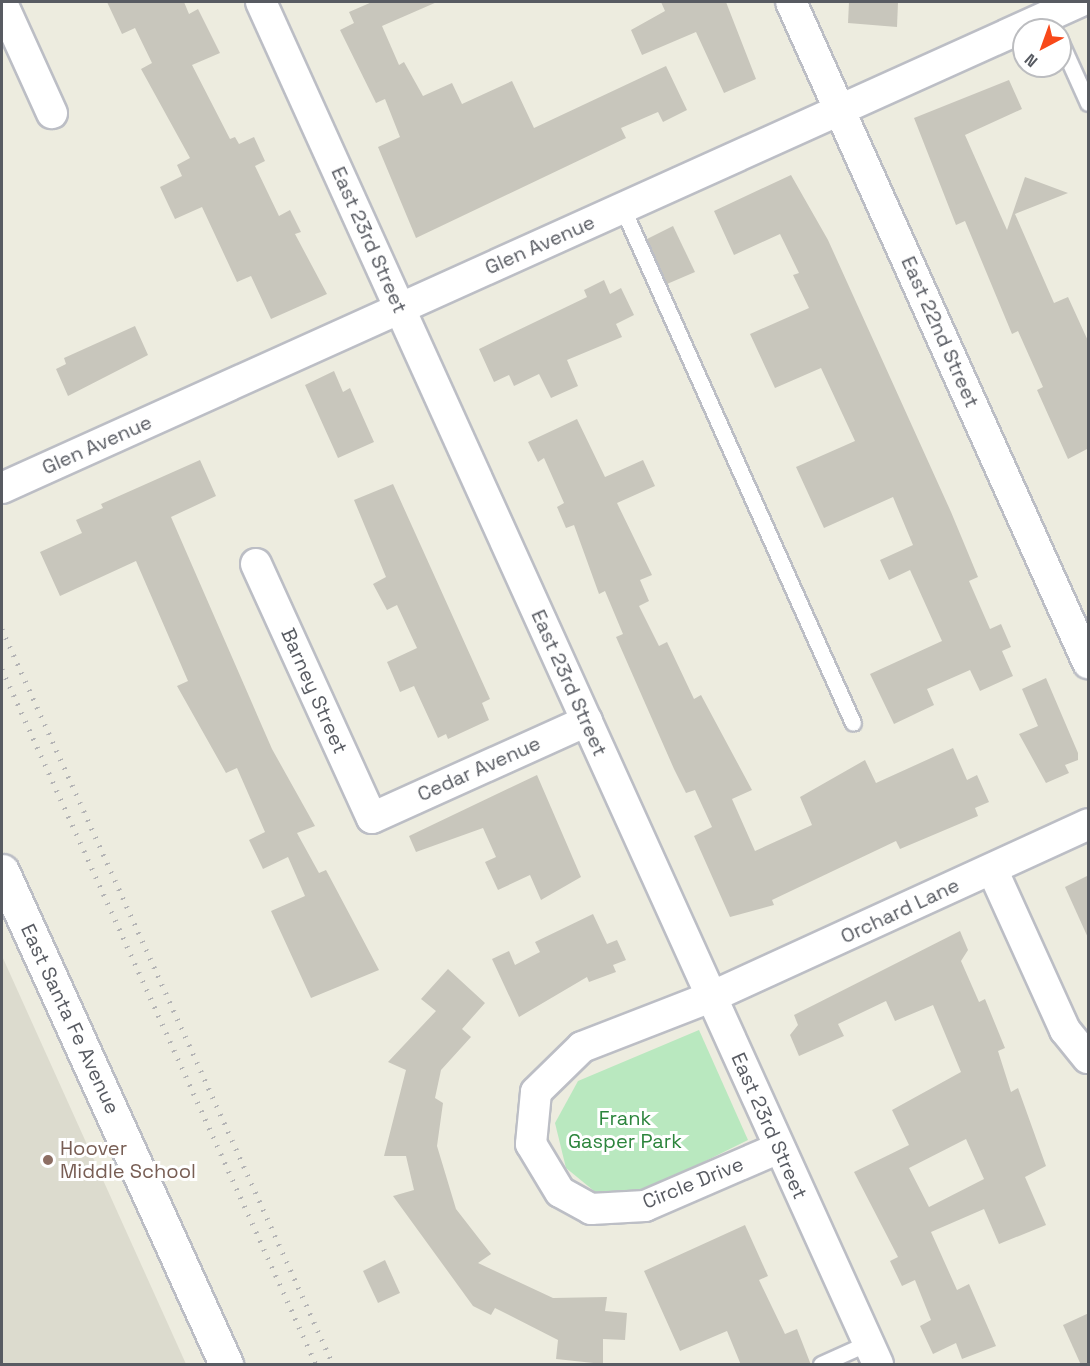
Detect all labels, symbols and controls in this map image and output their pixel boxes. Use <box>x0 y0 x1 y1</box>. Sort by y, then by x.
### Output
north arrow <box>1012 18 1072 78</box>
text: N <box>1020 49 1042 72</box>
street label: East 23rd Street <box>326 163 412 317</box>
street label: Glen Avenue <box>481 210 599 280</box>
street label: East 22nd Street <box>896 253 984 411</box>
street label: Glen Avenue <box>38 410 156 480</box>
street label: East 23rd Street <box>526 606 612 760</box>
street label: Barney Street <box>276 625 352 757</box>
street label: Cedar Avenue <box>414 731 544 807</box>
street label: Orchard Lane <box>837 873 963 949</box>
street label: East Santa Fe Avenue <box>15 920 125 1118</box>
street label: East 23rd Street <box>726 1049 812 1203</box>
park label: Frank Gasper Park <box>568 1106 682 1153</box>
place label: Hoover Middle School <box>60 1136 196 1183</box>
street label: Circle Drive <box>639 1152 747 1214</box>
marker: Hoover Middle School <box>41 1153 55 1167</box>

